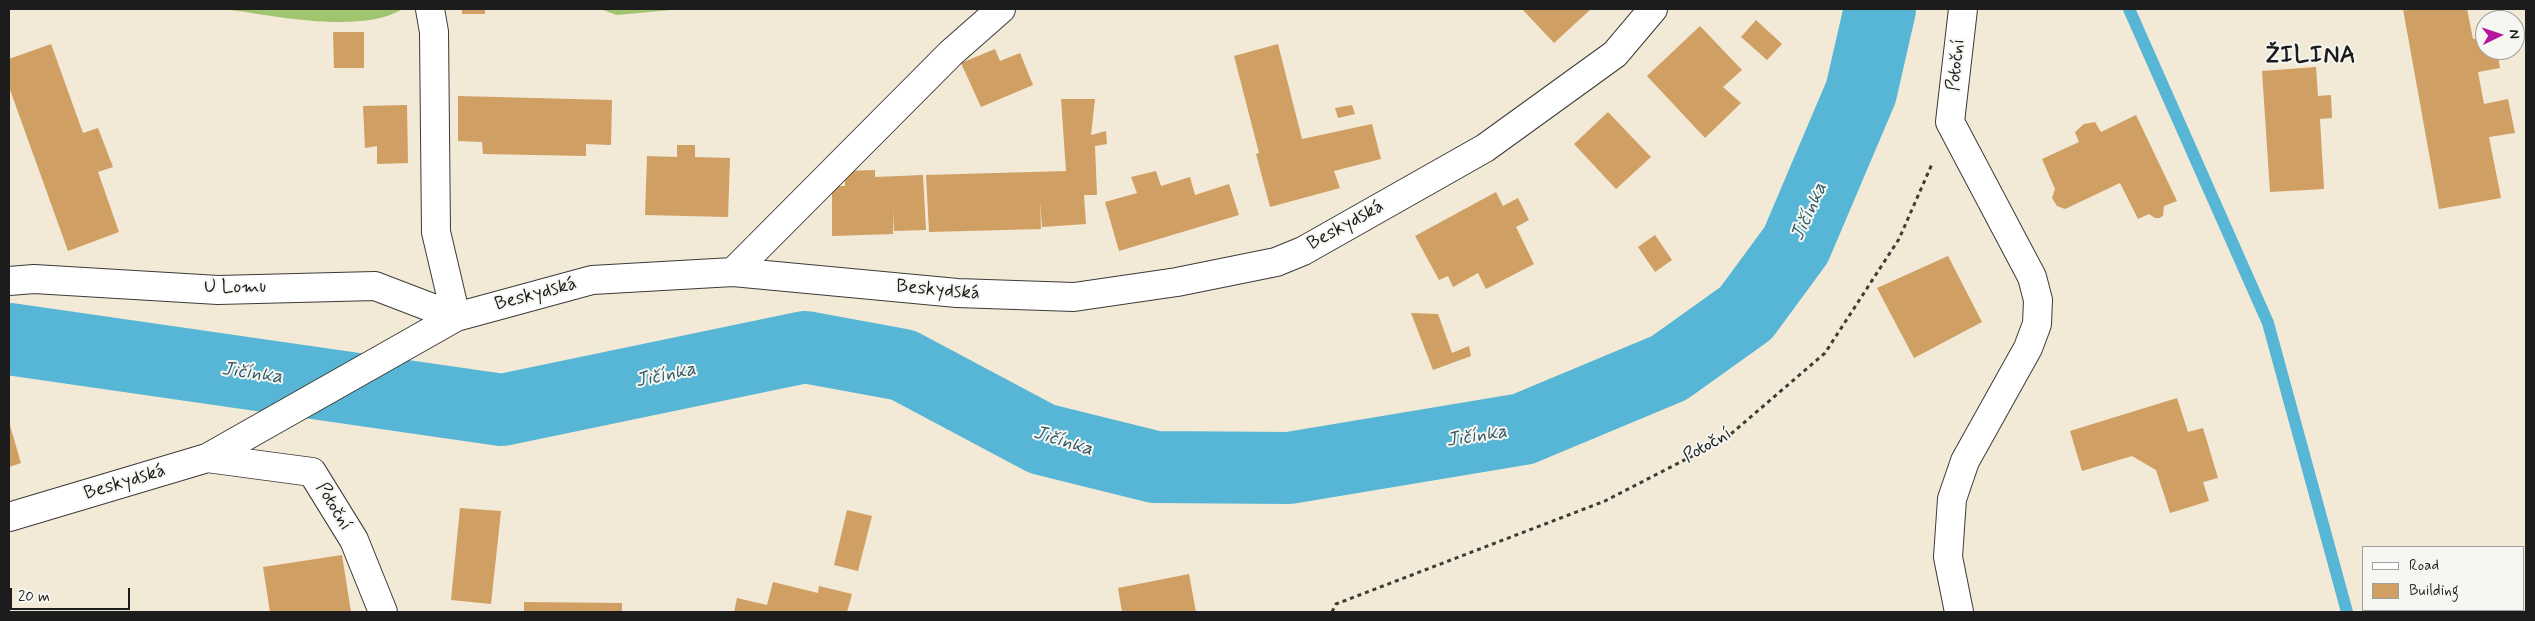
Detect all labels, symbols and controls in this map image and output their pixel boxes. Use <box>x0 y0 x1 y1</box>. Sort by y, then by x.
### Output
north arrow <box>2475 10 2525 60</box>
text: N <box>2505 29 2523 39</box>
street label: Potoční <box>1943 38 1971 92</box>
district label: ŽILINA <box>2264 43 2358 71</box>
water label: Jičínka <box>1787 179 1833 245</box>
street label: Beskydská <box>1304 196 1388 256</box>
street label: Beskydská <box>493 273 579 317</box>
street label: Beskydská <box>895 276 981 306</box>
street label: U Lomu <box>204 277 266 299</box>
water label: Jičínka <box>220 358 284 390</box>
water label: Jičínka <box>633 358 699 394</box>
water label: Jičínka <box>1445 420 1509 454</box>
water label: Jičínka <box>1030 422 1096 462</box>
street label: Potoční <box>1680 423 1736 469</box>
street label: Beskydská <box>82 460 168 506</box>
street label: Potoční <box>310 479 356 535</box>
legend <box>2362 546 2525 611</box>
text: Road <box>2409 556 2439 576</box>
scale bar <box>12 578 132 610</box>
text: Building <box>2409 581 2459 601</box>
text: 20 m <box>18 587 50 607</box>

